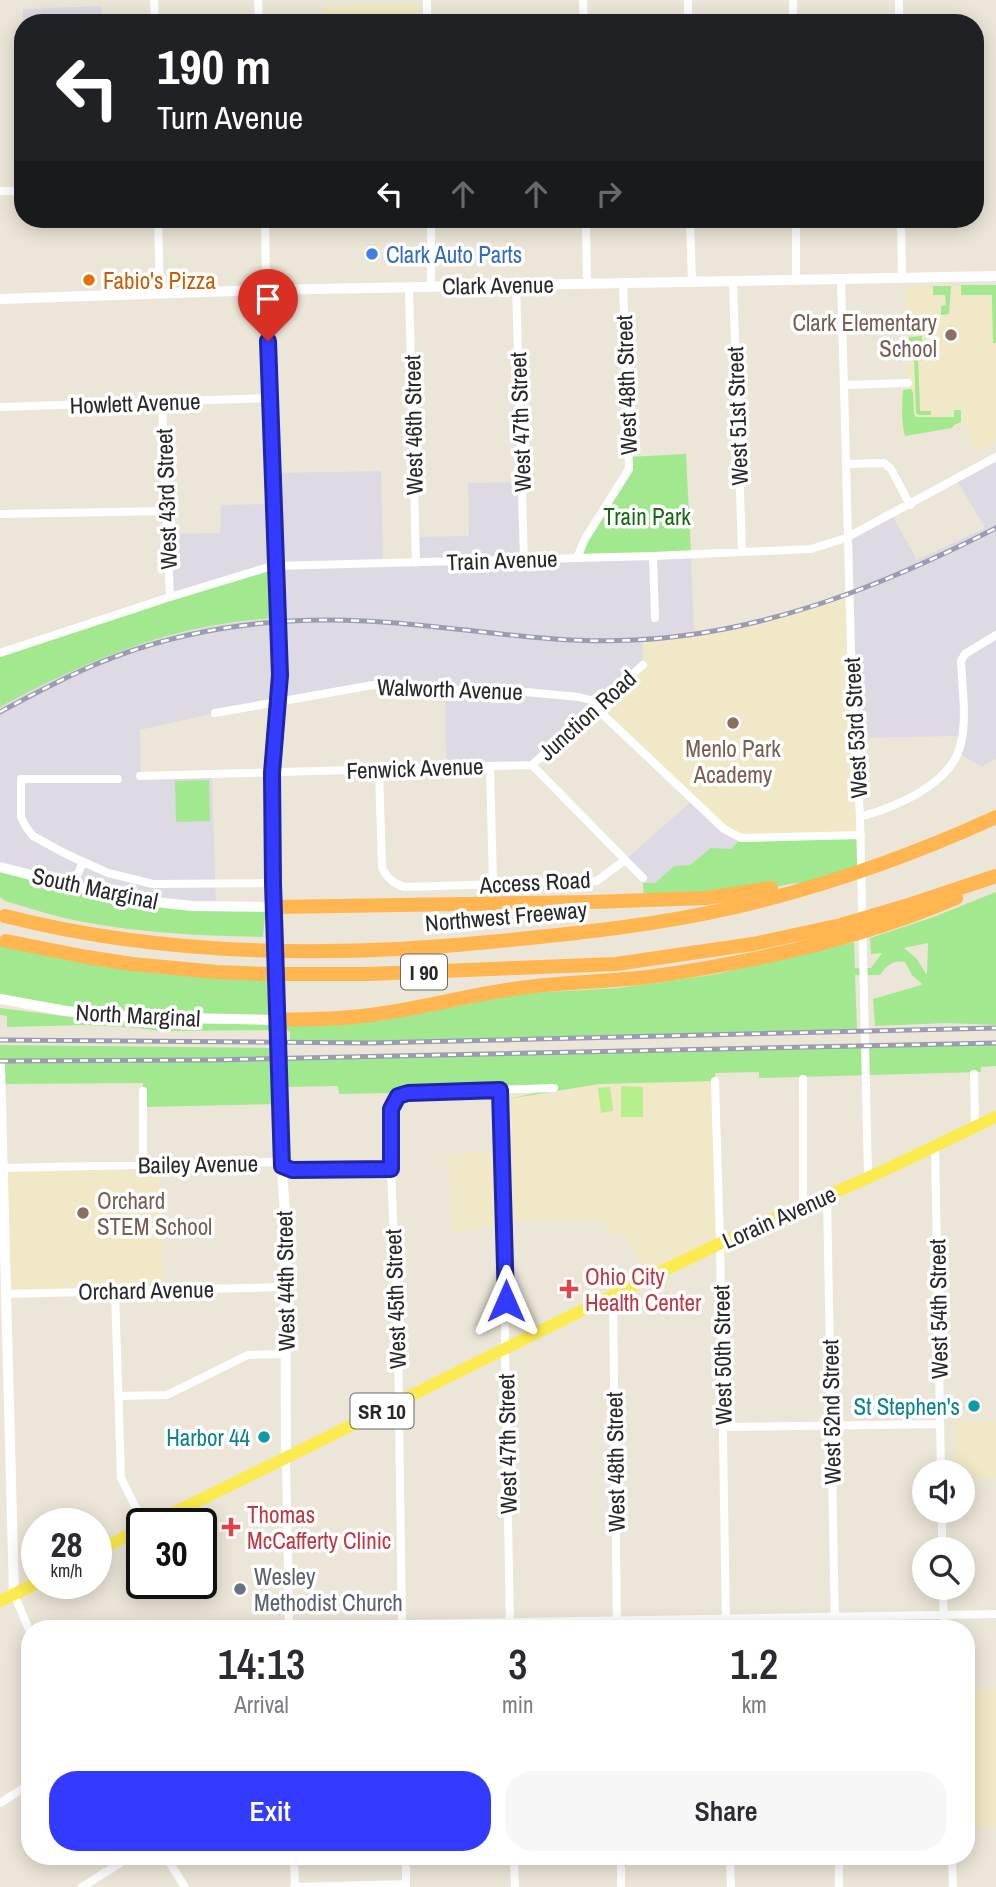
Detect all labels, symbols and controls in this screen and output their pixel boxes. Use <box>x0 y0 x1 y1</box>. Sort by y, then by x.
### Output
text: 190 m <box>157 33 271 99</box>
icon: left <box>42 42 133 133</box>
text: Turn Avenue <box>157 96 303 139</box>
icon: left <box>371 175 409 213</box>
icon: ahead <box>444 175 482 213</box>
icon: ahead <box>517 175 555 213</box>
icon: right <box>590 175 628 213</box>
place label: Clark Auto Parts <box>386 239 522 270</box>
marker: Clark Auto Parts <box>364 246 380 262</box>
place label: Fabio's Pizza <box>103 265 216 296</box>
pin <box>238 269 298 341</box>
street label: Clark Avenue <box>442 269 554 301</box>
marker: Fabio's Pizza <box>81 272 97 288</box>
icon: arrive <box>249 280 287 318</box>
place label: Clark Elementary School <box>792 307 938 364</box>
street label: West 48th Street <box>608 314 644 456</box>
marker: Clark Elementary School <box>943 327 959 343</box>
street label: West 51st Street <box>719 346 755 486</box>
street label: West 47th Street <box>502 351 538 493</box>
street label: West 46th Street <box>396 355 430 495</box>
street label: Howlett Avenue <box>69 385 201 421</box>
street label: West 43rd Street <box>148 428 184 570</box>
park label: Train Park <box>603 501 691 532</box>
street label: Train Avenue <box>446 543 558 577</box>
street label: West 53rd Street <box>836 657 874 799</box>
street label: Junction Road <box>531 663 643 767</box>
street label: Walworth Avenue <box>377 671 523 707</box>
marker: Menlo Park Academy <box>725 715 741 731</box>
place label: Menlo Park Academy <box>685 733 781 790</box>
street label: Fenwick Avenue <box>346 750 484 786</box>
street label: South Marginal <box>29 860 161 916</box>
street label: Access Road <box>478 864 591 900</box>
street label: Northwest Freeway <box>424 893 589 939</box>
road number: I 90 <box>401 954 447 990</box>
street label: North Marginal <box>75 996 201 1034</box>
street label: Bailey Avenue <box>138 1147 258 1181</box>
street label: Lorain Avenue <box>717 1178 841 1256</box>
place label: Orchard STEM School <box>97 1185 212 1242</box>
marker: Orchard STEM School <box>75 1205 91 1221</box>
street label: West 44th Street <box>268 1211 302 1351</box>
street label: West 45th Street <box>377 1228 413 1370</box>
street label: West 54th Street <box>921 1239 955 1379</box>
place label: Ohio City Health Center <box>585 1261 702 1318</box>
position arrow <box>469 1264 543 1338</box>
street label: Orchard Avenue <box>78 1273 214 1307</box>
marker: Ohio City Health Center <box>559 1279 579 1299</box>
street label: West 50th Street <box>705 1285 739 1425</box>
street label: West 52nd Street <box>814 1339 848 1485</box>
street label: West 47th Street <box>490 1374 524 1514</box>
place label: St Stephen's <box>854 1391 960 1422</box>
street label: West 48th Street <box>598 1392 632 1532</box>
road number: SR 10 <box>350 1394 414 1428</box>
marker: St Stephen's <box>966 1398 982 1414</box>
place label: Harbor 44 <box>166 1422 251 1453</box>
marker: Harbor 44 <box>256 1429 272 1445</box>
map controls <box>912 1460 975 1600</box>
button: sound <box>912 1460 975 1523</box>
place label: Thomas McCafferty Clinic <box>247 1499 391 1556</box>
speed limit sign: 30 <box>126 1508 217 1599</box>
marker: Thomas McCafferty Clinic <box>221 1517 241 1537</box>
text: 28 <box>51 1521 82 1568</box>
button: search <box>912 1537 975 1600</box>
text: km/h <box>51 1558 83 1583</box>
place label: Wesley Methodist Church <box>254 1561 403 1618</box>
marker: Wesley Methodist Church <box>232 1581 248 1597</box>
text: 14:13 <box>218 1636 305 1692</box>
text: 3 <box>508 1636 527 1692</box>
text: 1.2 <box>730 1636 778 1692</box>
text: Arrival <box>234 1689 289 1720</box>
text: min <box>502 1689 534 1720</box>
text: km <box>742 1689 767 1720</box>
button: Exit <box>49 1771 491 1851</box>
button: Share <box>505 1771 947 1851</box>

